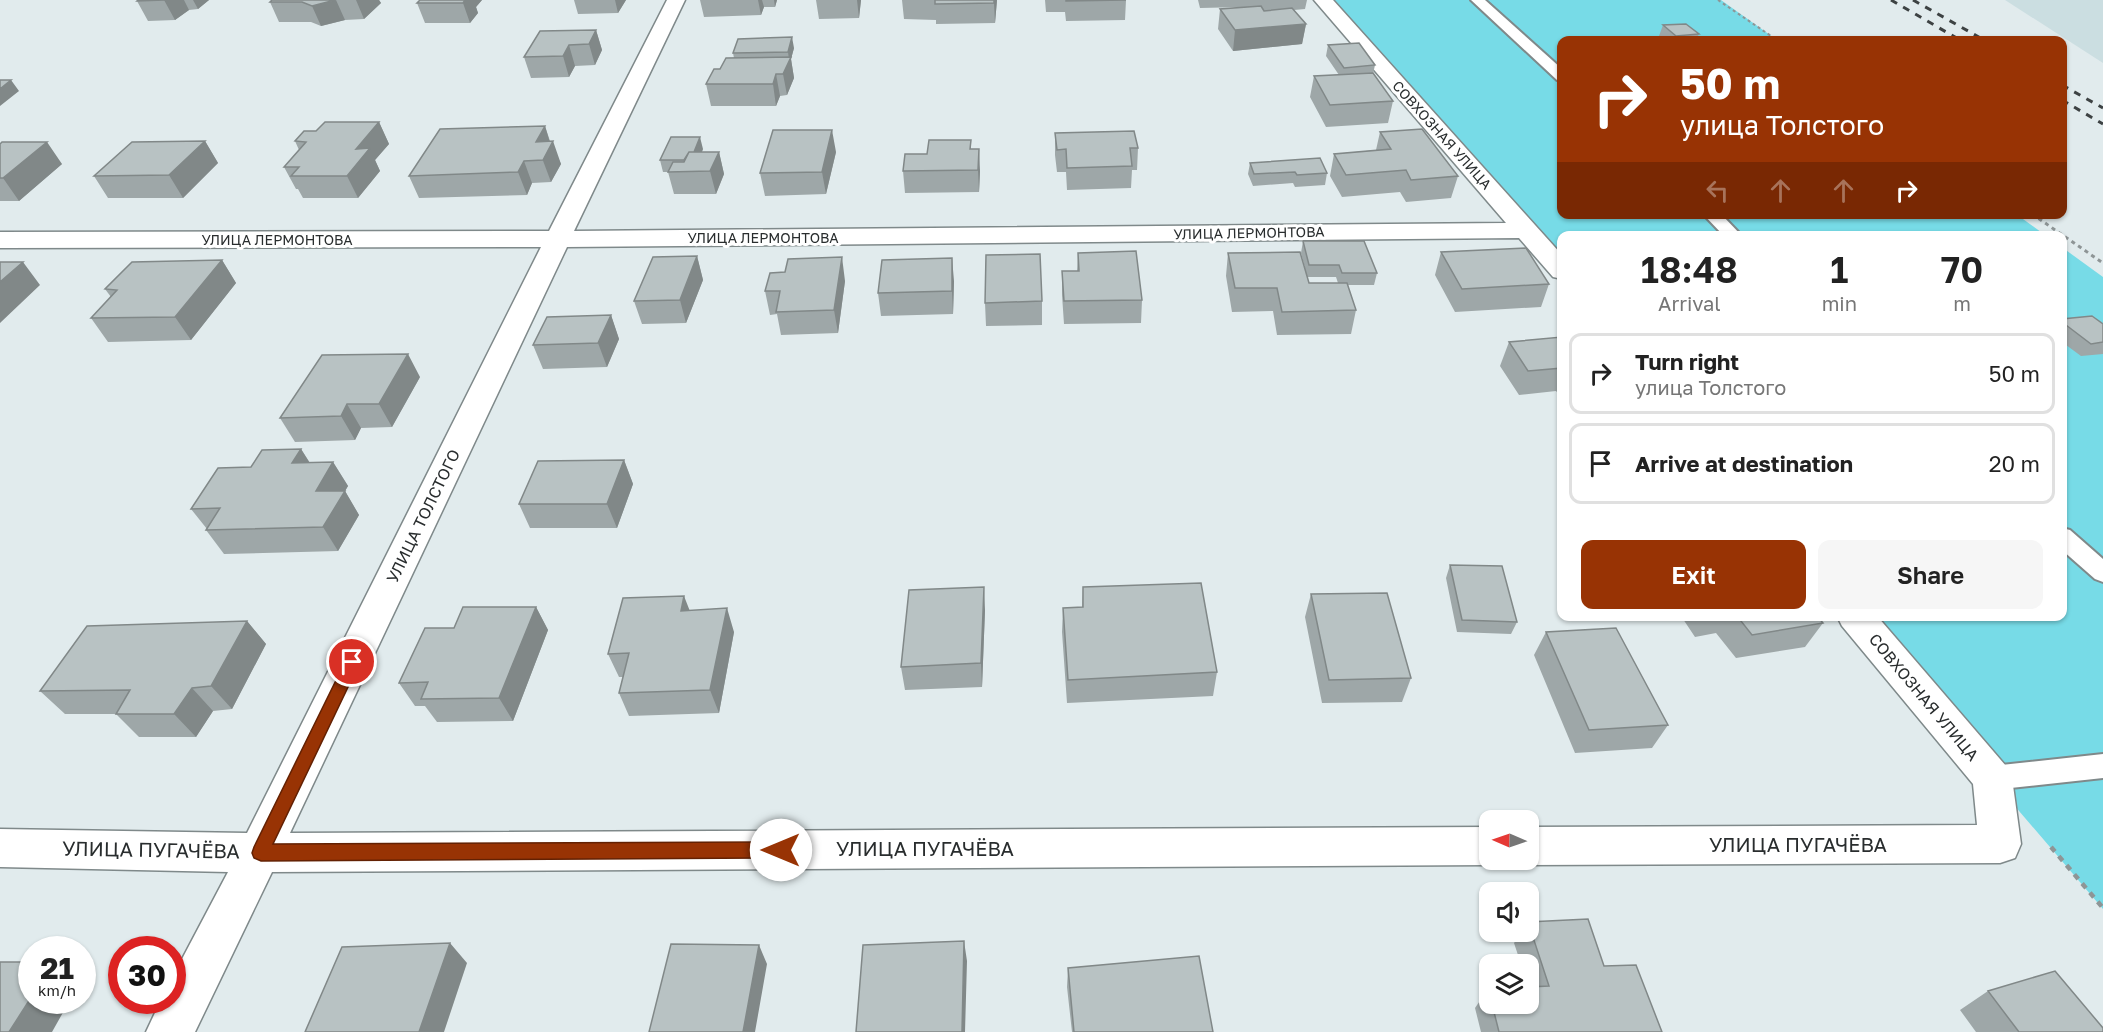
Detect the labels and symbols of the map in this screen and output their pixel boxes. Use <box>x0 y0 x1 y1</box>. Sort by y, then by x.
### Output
street label: СОВХОЗНАЯ УЛИЦА <box>1389 77 1496 193</box>
street label: УЛИЦА ЛЕРМОНТОВА <box>1173 223 1325 242</box>
street label: УЛИЦА ЛЕРМОНТОВА <box>687 229 839 246</box>
street label: УЛИЦА ЛЕРМОНТОВА <box>201 231 353 248</box>
street label: УЛИЦА ТОЛСТОГО <box>382 446 464 586</box>
street label: СОВХОЗНАЯ УЛИЦА <box>1865 629 1983 765</box>
pin <box>326 636 377 687</box>
north arrow <box>1479 810 1539 870</box>
position arrow <box>749 818 813 882</box>
street label: УЛИЦА ПУГАЧЁВА <box>1709 832 1887 856</box>
street label: УЛИЦА ПУГАЧЁВА <box>62 835 240 863</box>
street label: УЛИЦА ПУГАЧЁВА <box>836 836 1014 860</box>
speed limit sign: 30 <box>108 936 186 1014</box>

